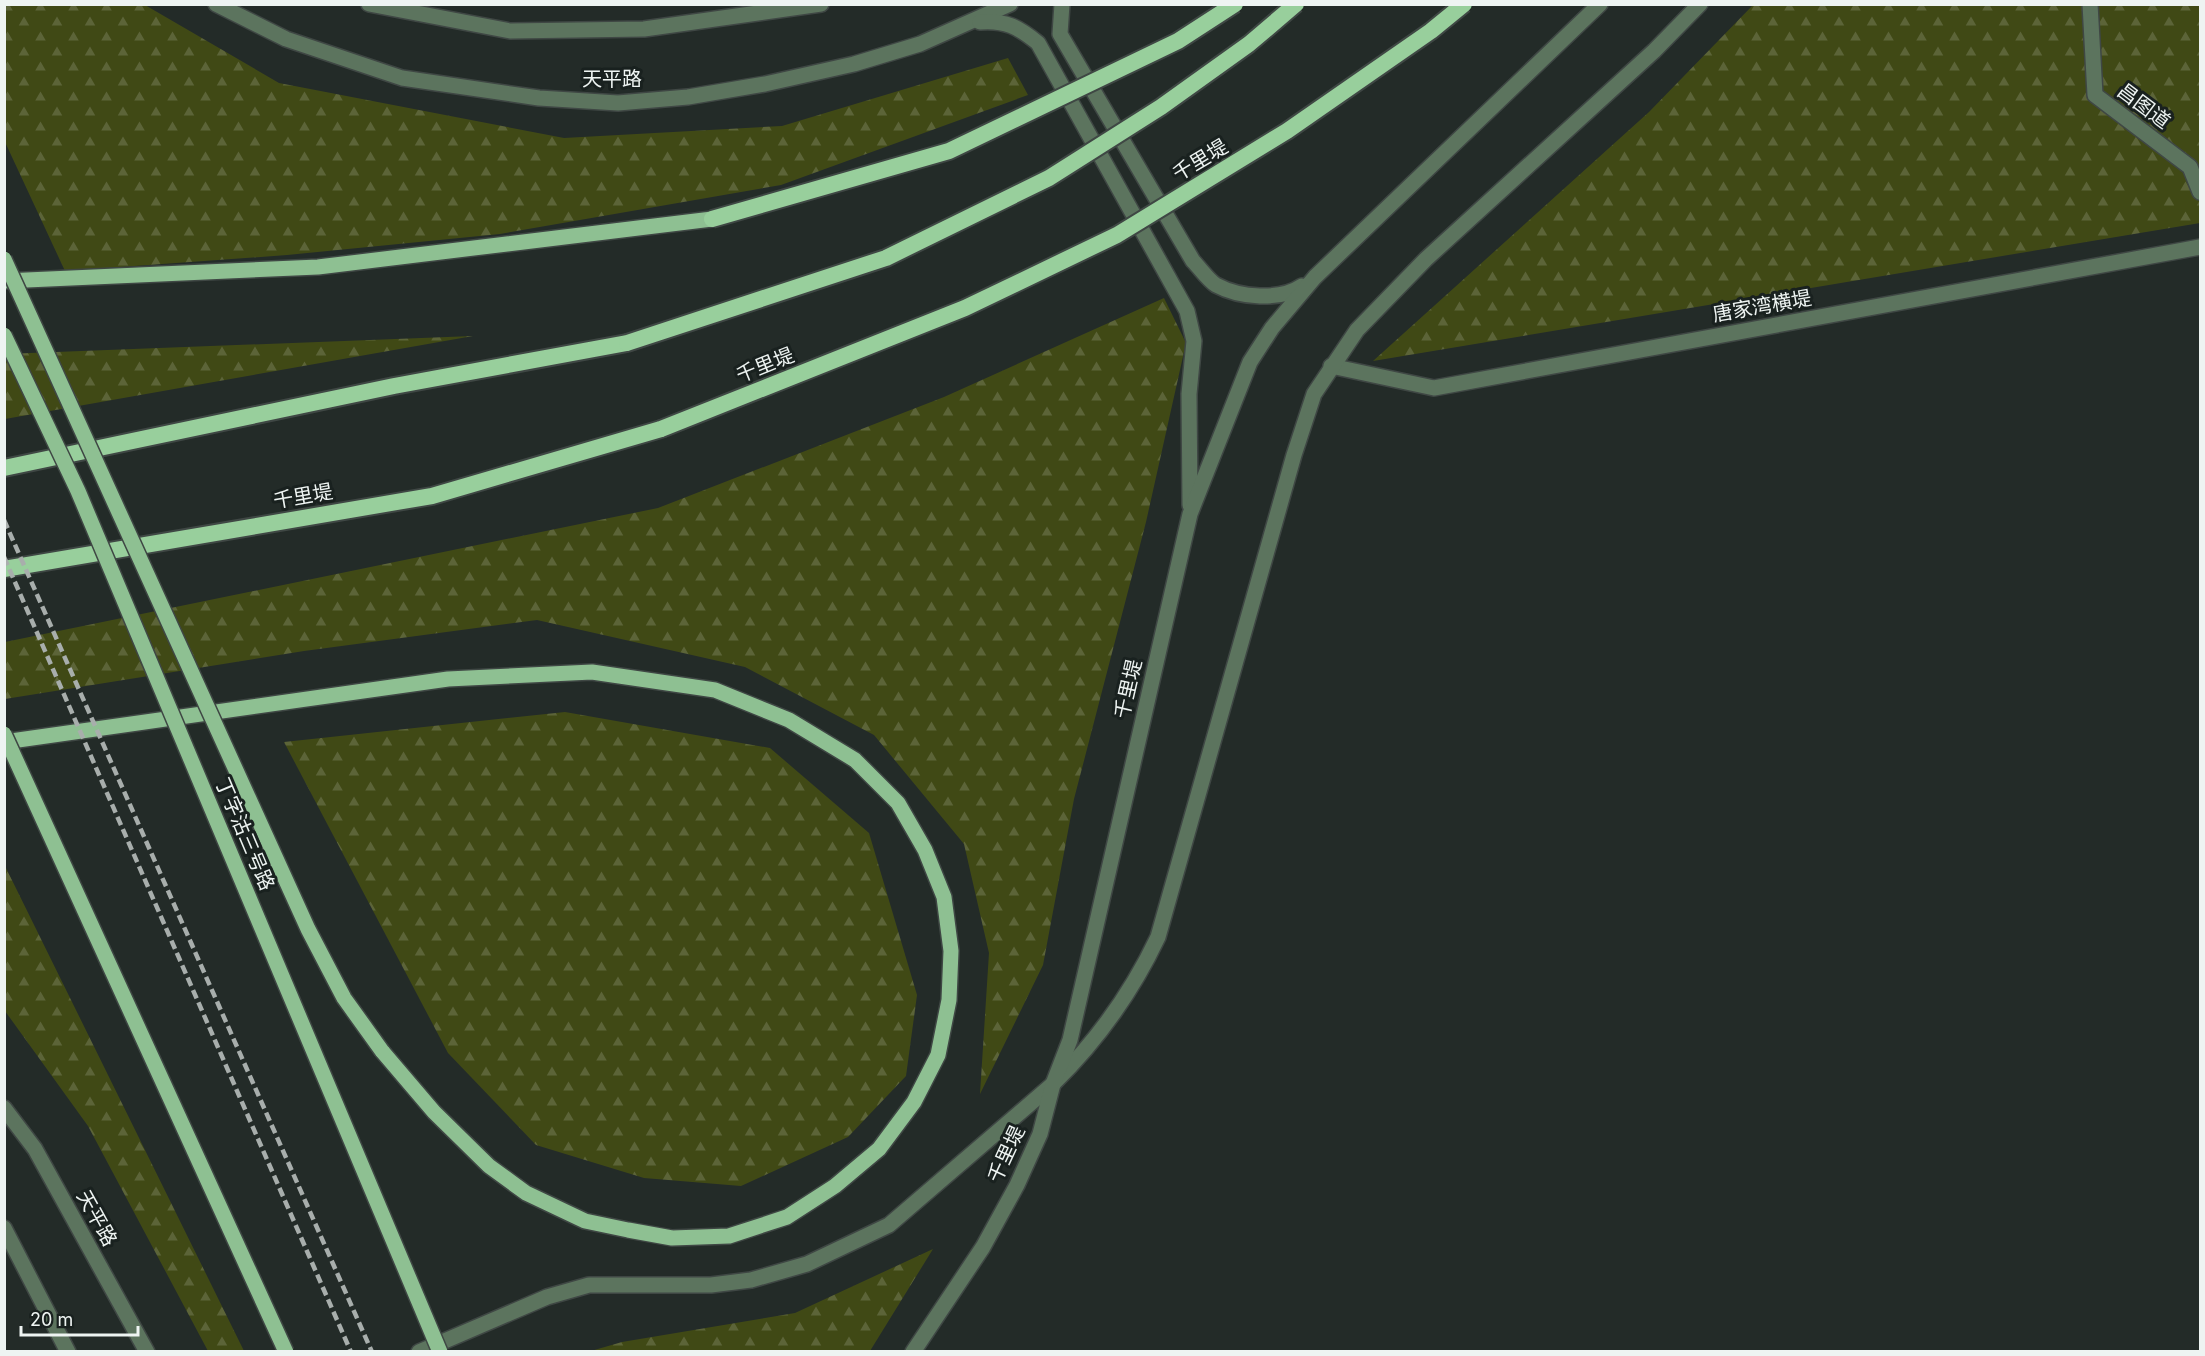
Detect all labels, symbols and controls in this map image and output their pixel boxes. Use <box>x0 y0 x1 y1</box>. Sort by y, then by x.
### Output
street label: 天平路 <box>582 67 642 91</box>
street label: 昌图道 <box>2113 78 2175 134</box>
street label: 千里堤 <box>1168 134 1232 186</box>
street label: 唐家湾横堤 <box>1711 285 1813 327</box>
street label: 千里堤 <box>733 343 797 387</box>
street label: 千里堤 <box>271 479 335 513</box>
street label: 千里堤 <box>1110 657 1146 721</box>
street label: 丁字沽三号路 <box>211 774 279 894</box>
street label: 千里堤 <box>982 1122 1030 1186</box>
street label: 天平路 <box>72 1186 122 1250</box>
scale bar <box>21 1299 138 1337</box>
text: 20 m <box>30 1309 73 1330</box>

